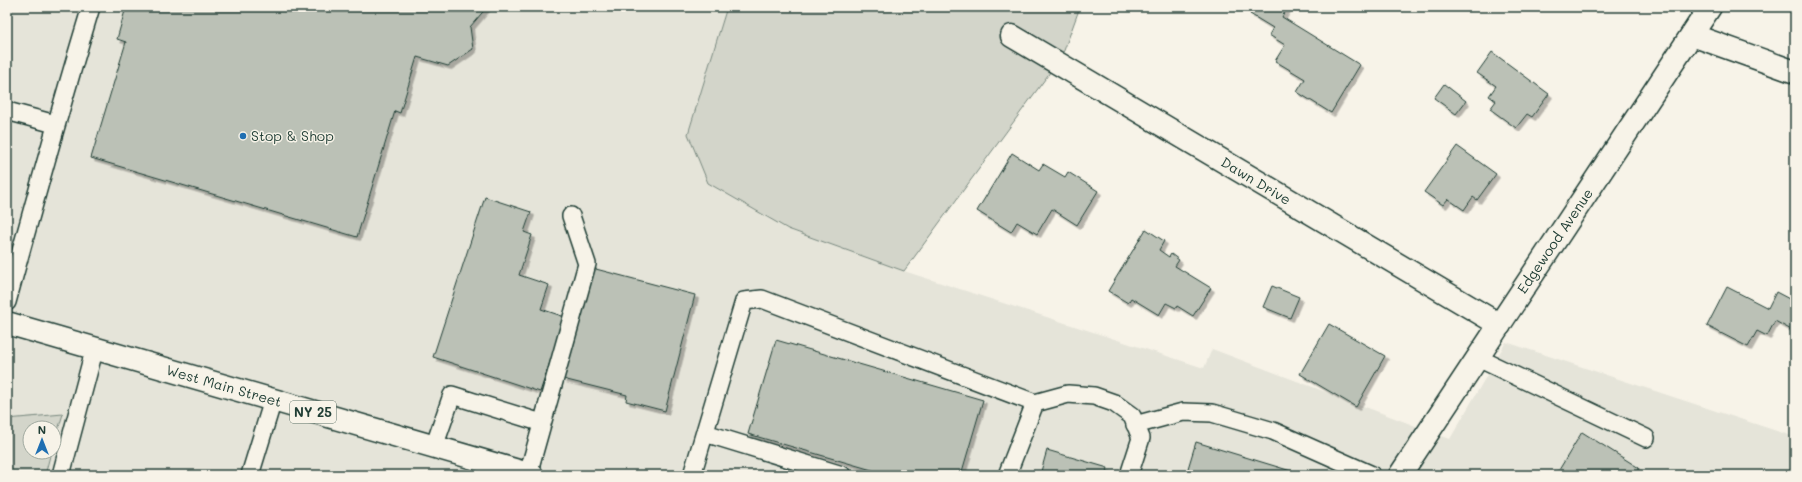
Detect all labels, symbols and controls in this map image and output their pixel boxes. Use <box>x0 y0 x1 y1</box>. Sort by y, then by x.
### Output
place label: Stop & Shop <box>251 126 334 145</box>
marker: Stop & Shop <box>238 131 248 141</box>
street label: Dawn Drive <box>1218 152 1295 209</box>
street label: Edgewood Avenue <box>1512 184 1597 297</box>
street label: West Main Street <box>164 360 284 411</box>
road number: NY 25 <box>290 401 336 423</box>
north arrow <box>22 420 62 460</box>
text: N <box>38 422 46 437</box>

